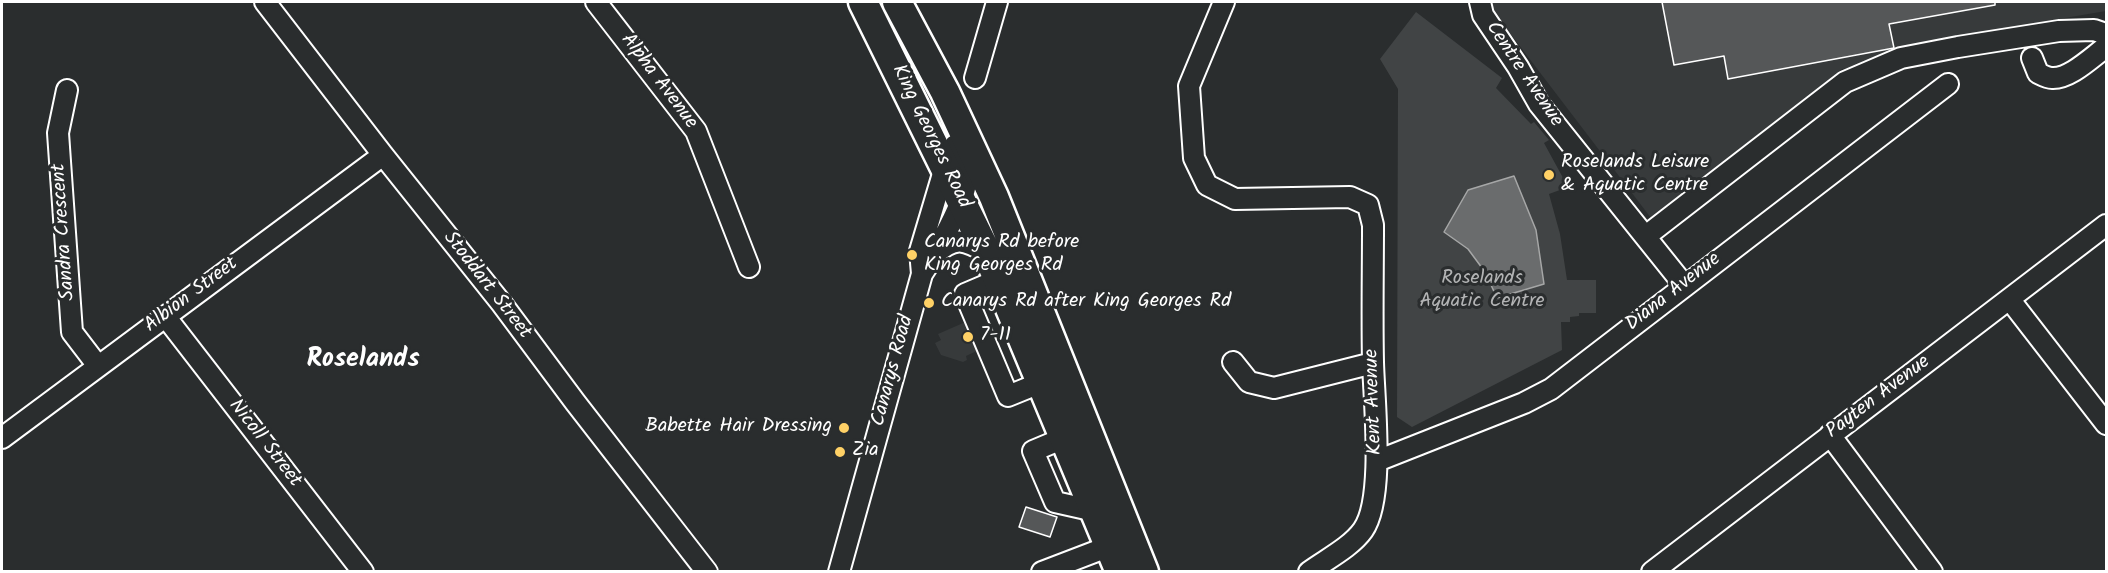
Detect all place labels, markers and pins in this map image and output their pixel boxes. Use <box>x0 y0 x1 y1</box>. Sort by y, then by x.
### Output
place label: Roselands Leisure & Aquatic Centre <box>1561 152 1709 199</box>
marker: Roselands Leisure & Aquatic Centre <box>1542 168 1556 182</box>
place label: Canarys Rd before King Georges Rd <box>924 232 1079 279</box>
marker: Canarys Rd before King Georges Rd <box>905 248 919 262</box>
place label: Canarys Rd after King Georges Rd <box>941 291 1231 315</box>
marker: Canarys Rd after King Georges Rd <box>922 296 936 310</box>
place label: 7-11 <box>980 325 1011 349</box>
marker: 7-11 <box>961 330 975 344</box>
place label: Babette Hair Dressing <box>645 416 832 440</box>
marker: Babette Hair Dressing <box>837 421 851 435</box>
place label: Zia <box>852 440 879 464</box>
marker: Zia <box>833 445 847 459</box>

